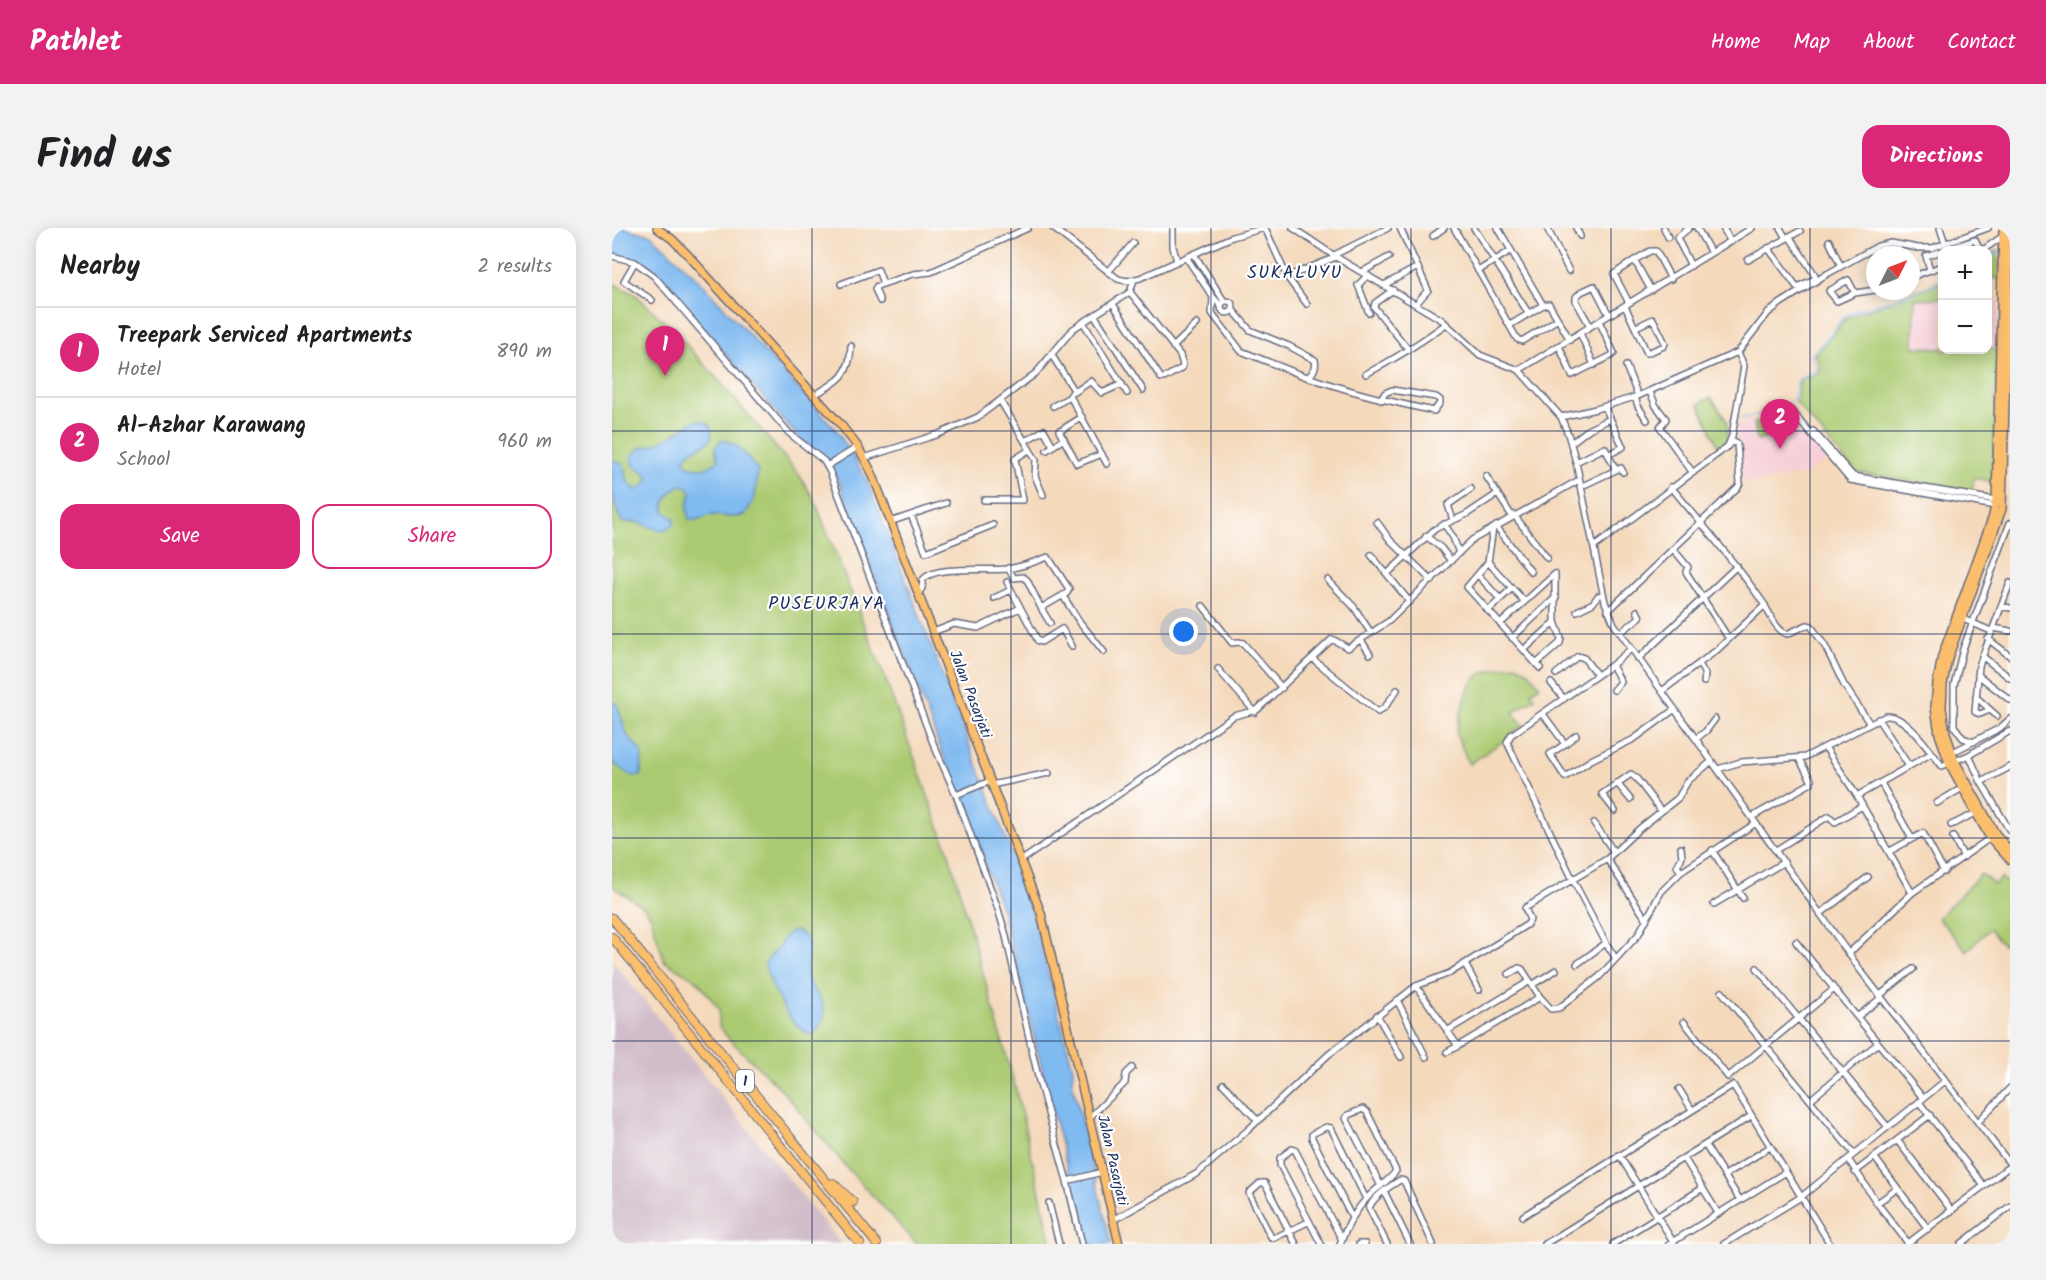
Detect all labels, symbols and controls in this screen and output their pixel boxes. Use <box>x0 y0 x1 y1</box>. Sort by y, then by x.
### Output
text: Pathlet <box>30 20 122 65</box>
text: Home <box>1711 26 1760 59</box>
text: Map <box>1793 26 1830 59</box>
text: About <box>1863 26 1914 59</box>
text: Contact <box>1947 26 2016 59</box>
text: Find us <box>36 123 172 190</box>
button: Directions <box>1862 125 2010 188</box>
text: Nearby <box>60 246 140 288</box>
north arrow <box>1866 246 1920 300</box>
map controls <box>1938 246 1992 354</box>
button: + <box>1938 246 1992 300</box>
text: 2 results <box>477 251 552 283</box>
district label: SUKALUYU <box>1247 259 1343 288</box>
button: − <box>1938 300 1992 354</box>
text: Treepark Serviced Apartments <box>117 319 412 354</box>
pin: 1 <box>646 326 684 376</box>
text: 1 <box>76 336 83 368</box>
text: 890 m <box>496 336 552 368</box>
text: Hotel <box>117 354 161 386</box>
pin: 2 <box>1760 400 1800 449</box>
text: Al-Azhar Karawang <box>117 409 306 444</box>
text: 2 <box>74 426 85 458</box>
text: 960 m <box>497 426 552 458</box>
text: School <box>117 444 170 476</box>
button: Save <box>60 504 300 569</box>
button: Share <box>312 504 552 569</box>
district label: PUSEURJAYA <box>768 590 886 619</box>
your location <box>1169 617 1198 646</box>
street label: Jalan Pasarjati <box>942 647 998 743</box>
road number: 1 <box>736 1070 754 1092</box>
street label: Jalan Pasarjati <box>1090 1112 1134 1209</box>

